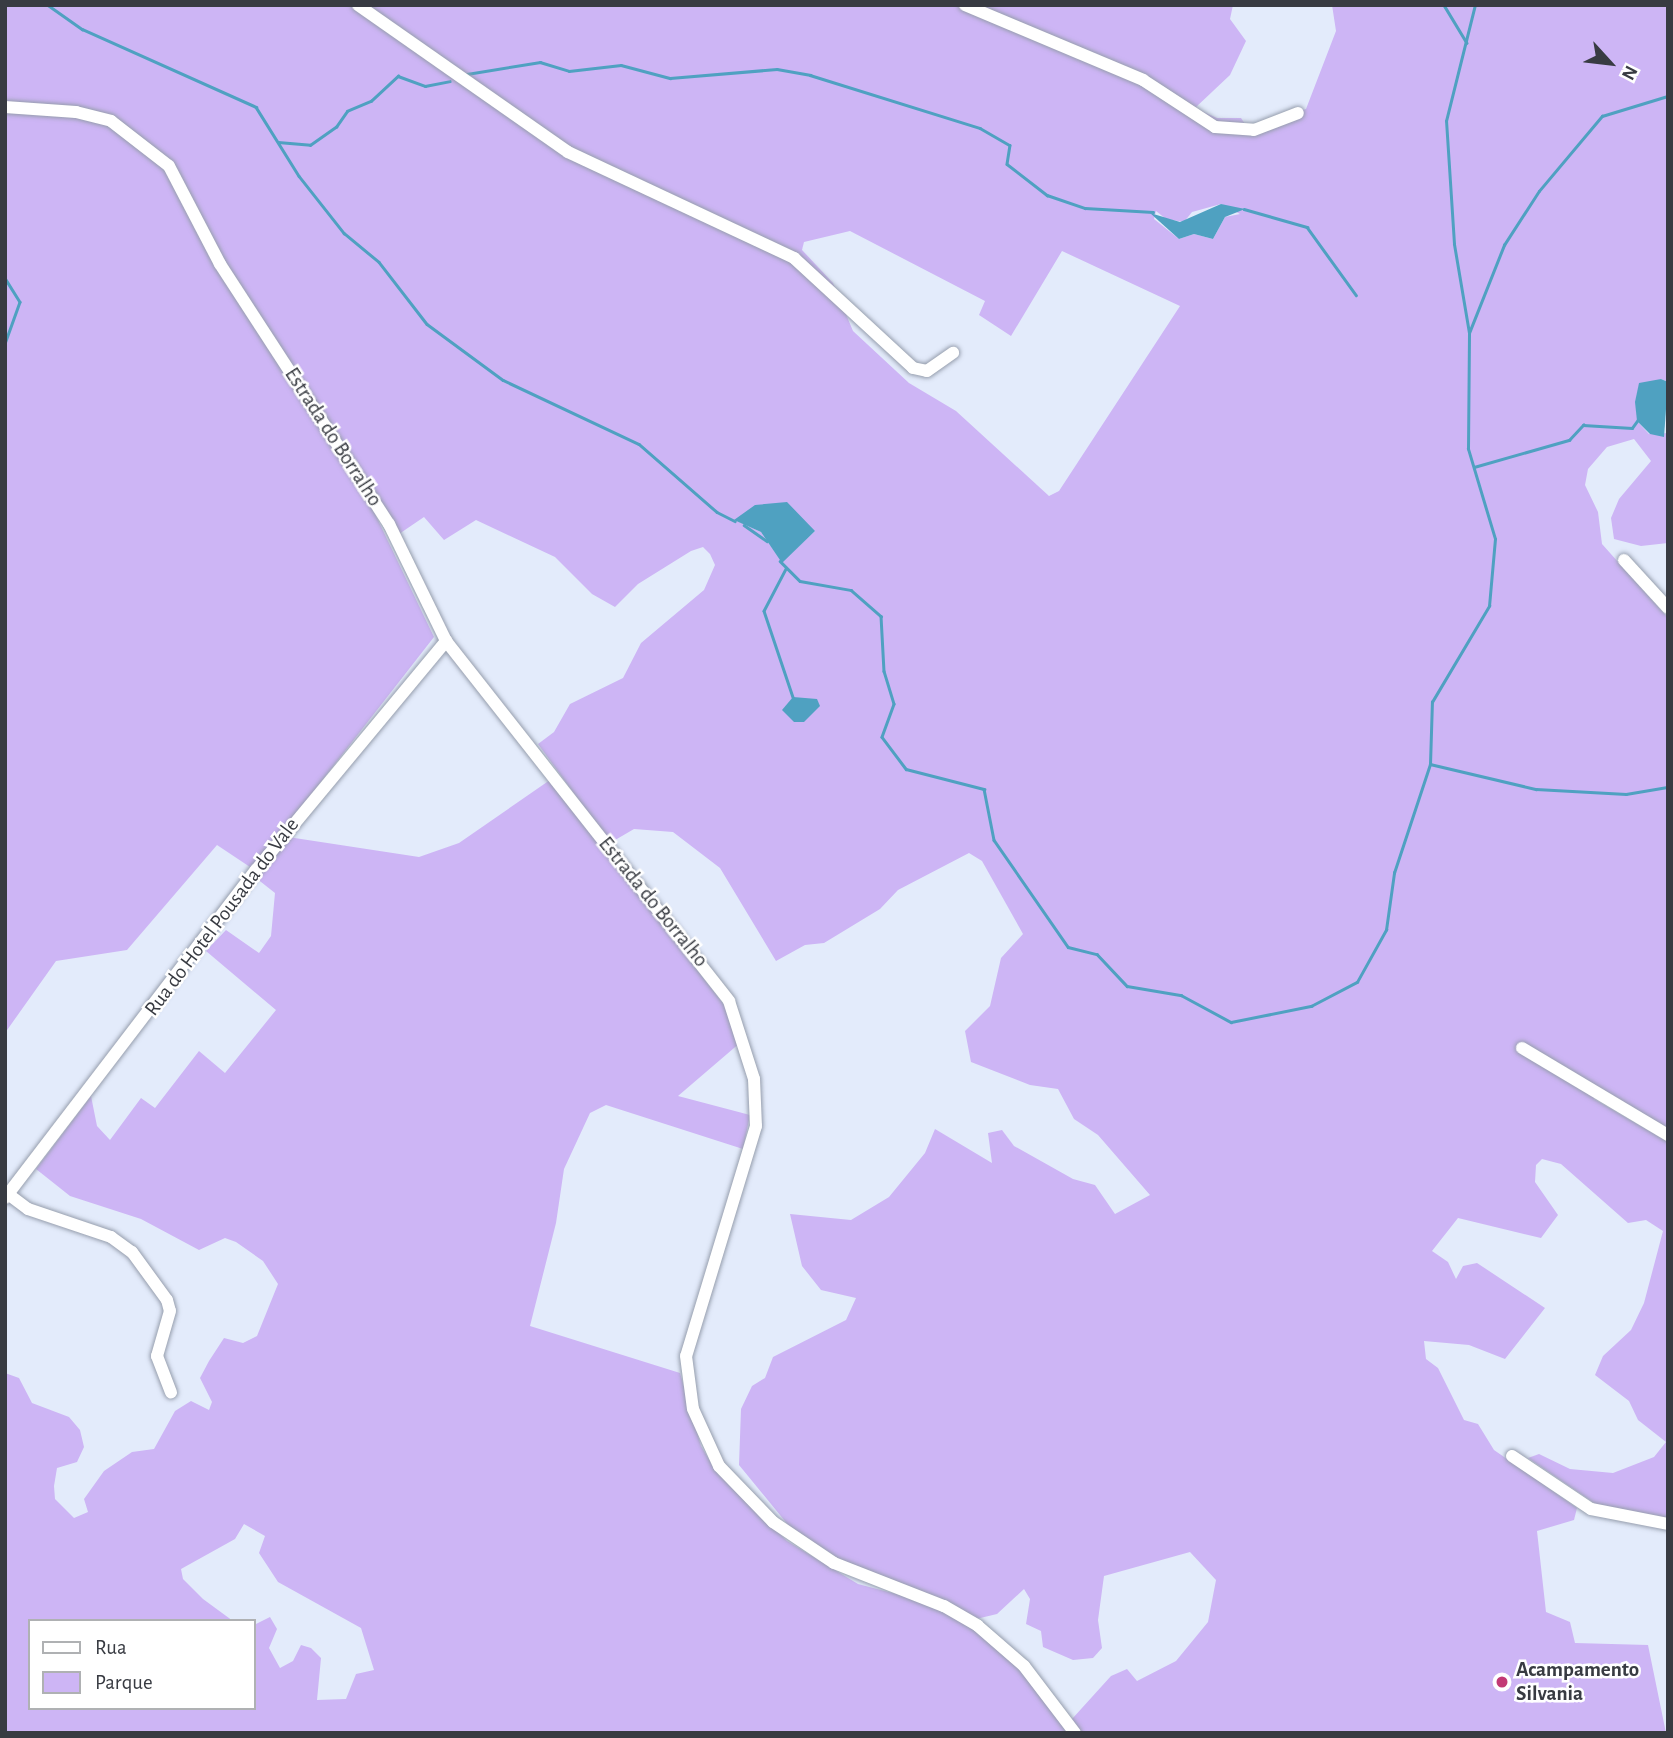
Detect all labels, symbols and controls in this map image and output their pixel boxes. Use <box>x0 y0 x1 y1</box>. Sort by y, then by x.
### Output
north arrow <box>1575 28 1645 98</box>
text: N <box>1618 63 1641 83</box>
street label: Estrada do Borralho <box>279 363 387 511</box>
street label: Rua do Hotel Pousada do Vale <box>139 813 305 1021</box>
street label: Estrada do Borralho <box>593 832 713 972</box>
legend <box>28 1619 256 1710</box>
text: Rua <box>95 1637 127 1658</box>
place label: Acampamento Silvania <box>1516 1657 1639 1707</box>
text: Parque <box>95 1672 153 1693</box>
marker: Acampamento Silvania <box>1494 1674 1510 1690</box>

